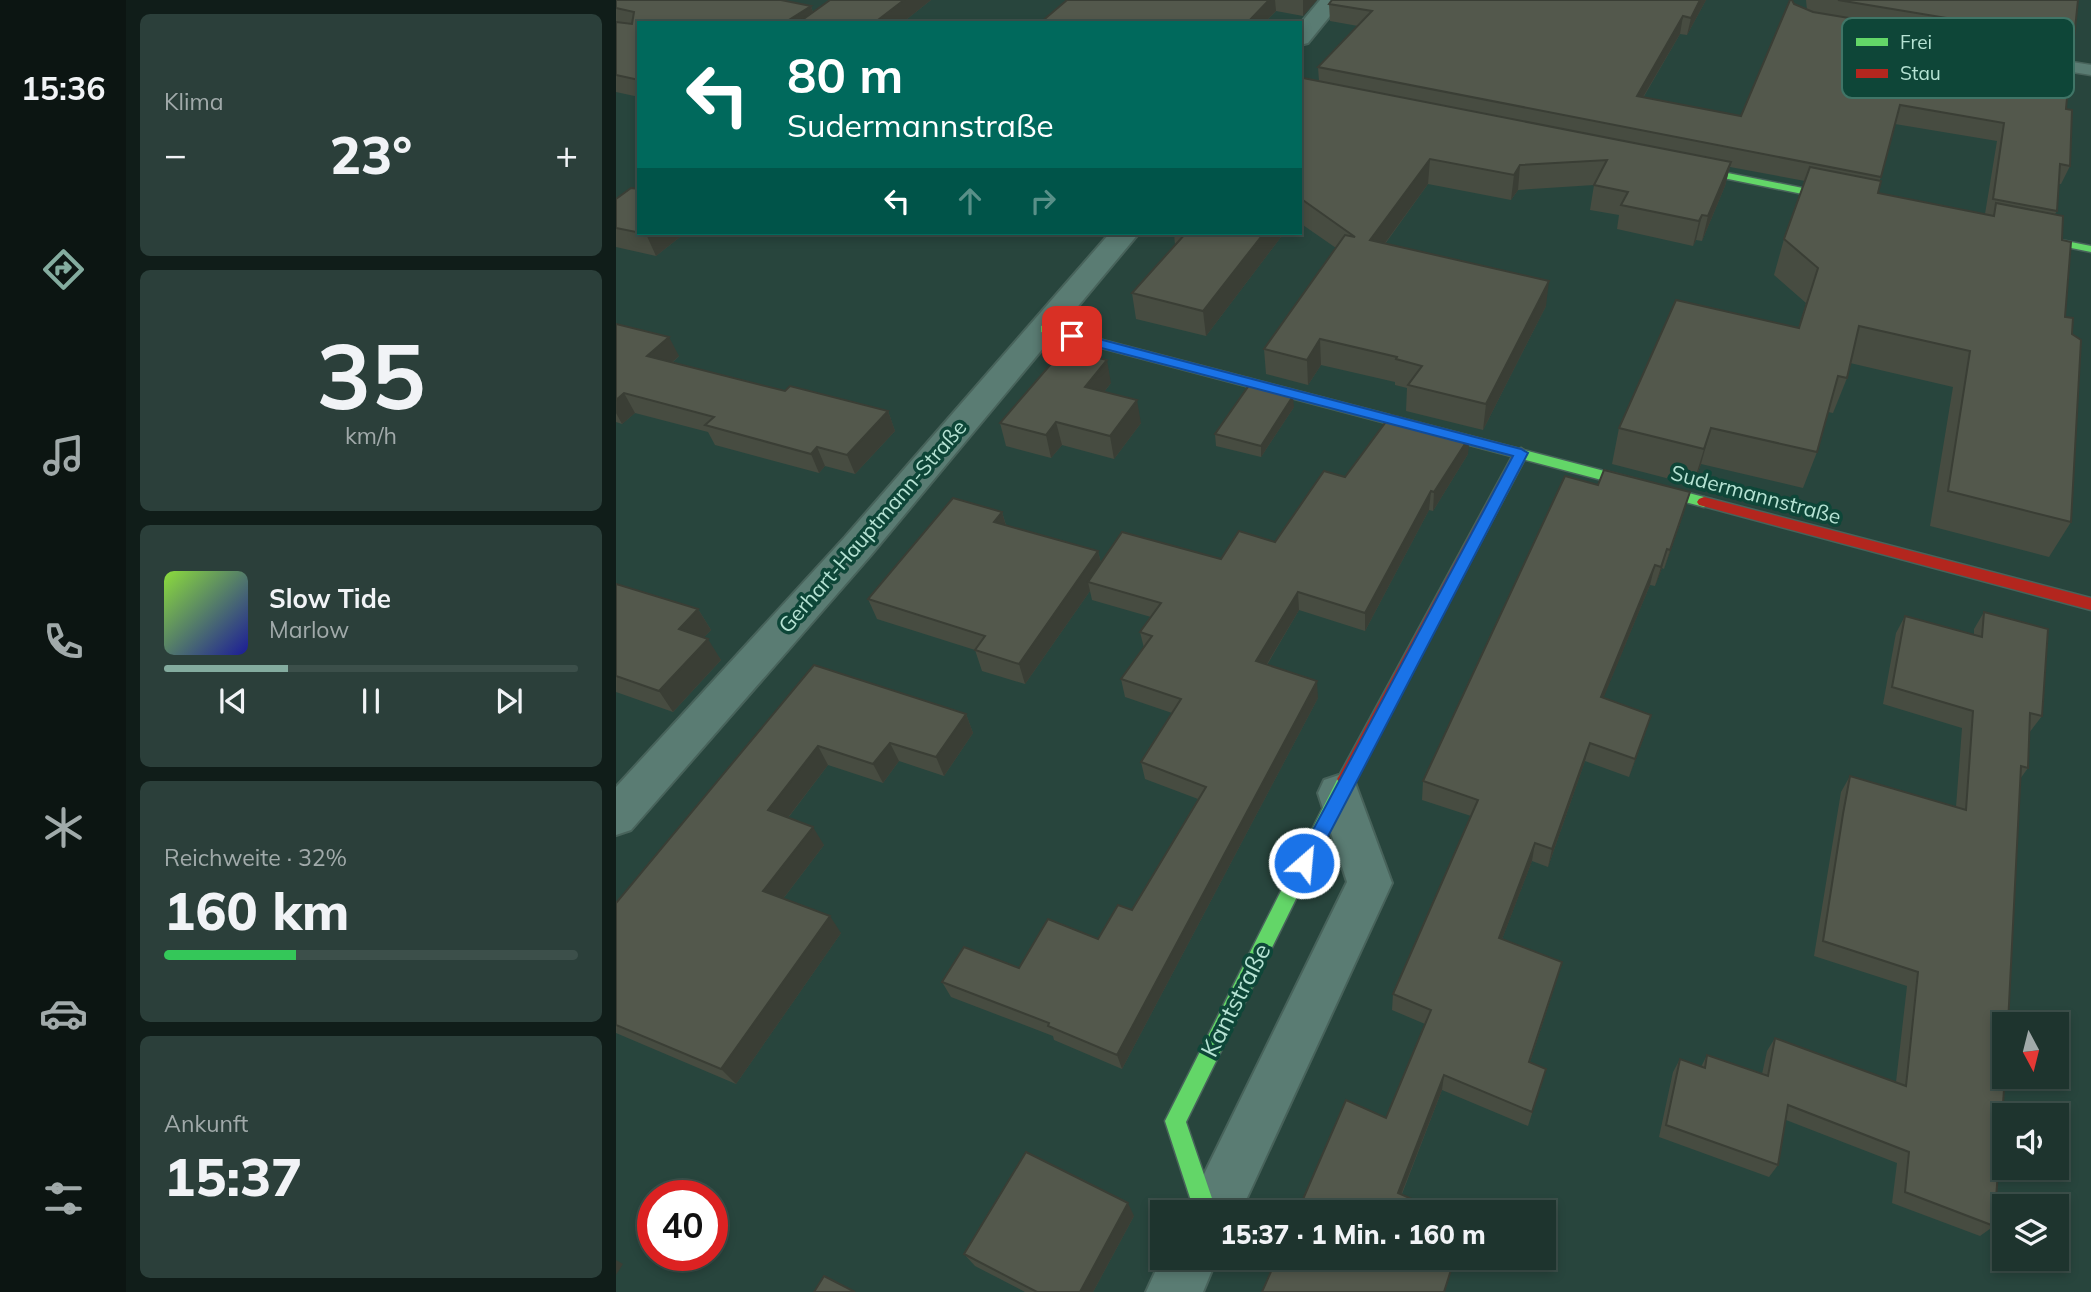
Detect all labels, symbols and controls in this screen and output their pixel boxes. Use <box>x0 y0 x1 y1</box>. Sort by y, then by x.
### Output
legend <box>1842 18 2074 98</box>
text: Frei <box>1900 30 1932 54</box>
text: 80 m <box>787 44 903 105</box>
icon: left <box>672 49 763 140</box>
text: Stau <box>1900 61 1941 85</box>
text: 15:36 <box>21 68 105 108</box>
text: Klima <box>164 87 224 116</box>
text: Sudermannstraße <box>787 105 1054 145</box>
text: 23° <box>330 122 412 187</box>
text: − <box>164 130 187 178</box>
text: + <box>555 130 578 178</box>
icon: left <box>878 182 916 220</box>
icon: ahead <box>951 182 989 220</box>
icon: right <box>1024 182 1062 220</box>
icon: directions <box>39 245 88 294</box>
pin <box>1042 306 1102 366</box>
icon: arrive <box>1053 317 1091 355</box>
text: 35 <box>316 318 426 432</box>
street label: Gerhart-Hauptmann-Straße <box>772 414 972 638</box>
text: km/h <box>345 421 397 450</box>
icon: music <box>39 431 88 480</box>
street label: Sudermannstraße <box>1668 459 1844 529</box>
text: Slow Tide <box>269 582 391 615</box>
text: Marlow <box>269 615 349 644</box>
icon: phone <box>39 617 88 666</box>
icon: previous <box>214 682 252 720</box>
icon: pause <box>352 682 390 720</box>
icon: next <box>490 682 528 720</box>
icon: climate <box>39 803 88 852</box>
position arrow <box>1267 826 1341 900</box>
text: Reichweite · 32% <box>164 843 347 872</box>
text: 160 km <box>164 878 349 943</box>
street label: Kantstraße <box>1194 938 1276 1062</box>
icon: car <box>39 989 88 1038</box>
north arrow <box>1992 1012 2068 1088</box>
map controls <box>1992 1012 2069 1271</box>
button: sound <box>1992 1103 2069 1180</box>
text: Ankunft <box>164 1109 248 1138</box>
text: 15:37 <box>164 1144 302 1209</box>
icon: filters <box>39 1174 88 1223</box>
speed limit sign: 40 <box>637 1180 728 1271</box>
button: layers <box>1992 1194 2069 1271</box>
text: 15:37 · 1 Min. · 160 m <box>1220 1218 1486 1251</box>

